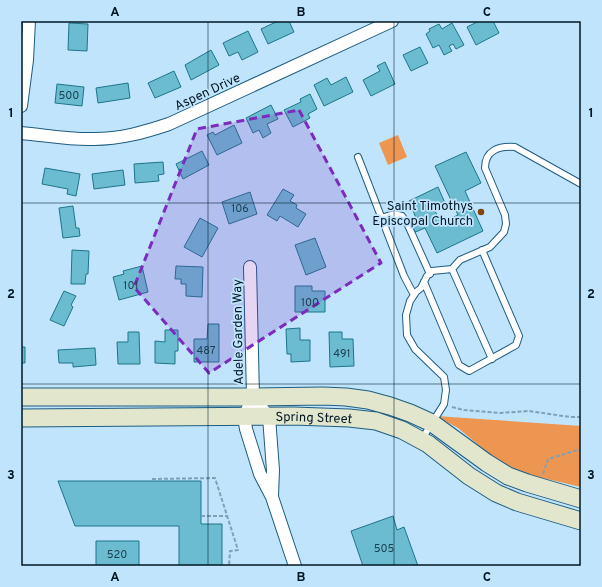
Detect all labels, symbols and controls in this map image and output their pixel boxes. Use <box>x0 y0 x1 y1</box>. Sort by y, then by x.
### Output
text: A <box>110 5 120 21</box>
text: B <box>297 5 306 21</box>
text: C <box>483 5 491 21</box>
street label: Aspen Drive <box>172 71 243 115</box>
house number: 500 <box>59 89 79 103</box>
text: 1 <box>8 106 14 122</box>
text: 1 <box>588 106 594 122</box>
place label: Saint Timothys Episcopal Church <box>372 199 473 230</box>
house number: 106 <box>231 202 249 216</box>
marker: Saint Timothys Episcopal Church <box>476 207 486 217</box>
house number: 101 <box>123 279 139 293</box>
street label: Adele Garden Way <box>230 279 248 385</box>
text: 2 <box>7 287 15 303</box>
text: 2 <box>587 287 595 303</box>
house number: 100 <box>301 296 319 310</box>
house number: 487 <box>196 344 216 358</box>
house number: 491 <box>333 347 351 361</box>
street label: Spring Street <box>275 410 353 428</box>
text: 3 <box>7 468 15 484</box>
text: 3 <box>587 468 595 484</box>
house number: 505 <box>374 542 395 556</box>
house number: 520 <box>107 548 127 562</box>
text: A <box>110 570 120 586</box>
text: B <box>297 570 306 586</box>
text: C <box>483 570 491 586</box>

